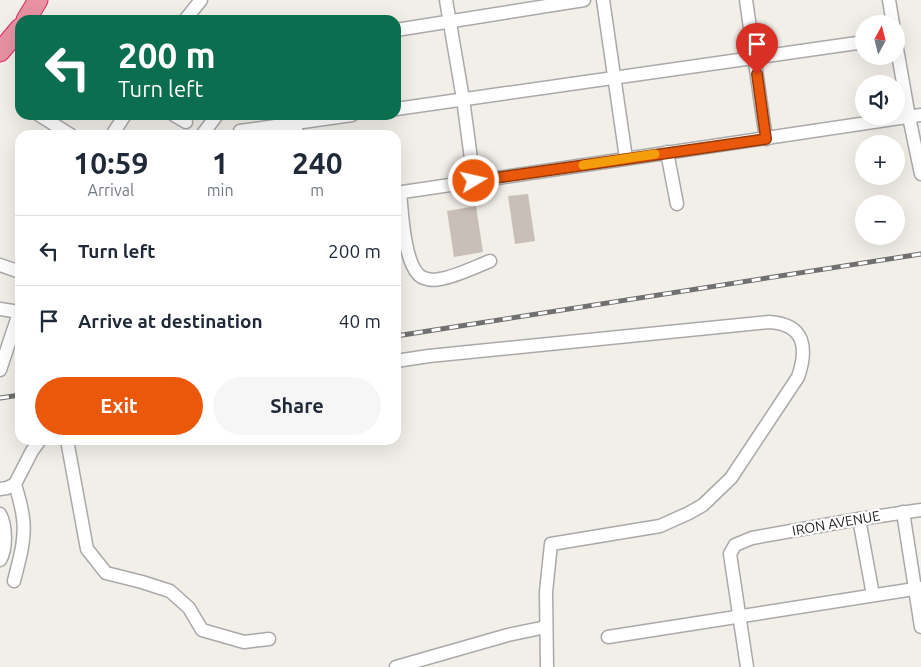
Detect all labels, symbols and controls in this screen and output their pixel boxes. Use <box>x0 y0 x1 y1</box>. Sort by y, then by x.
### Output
north arrow <box>855 15 905 65</box>
map controls <box>855 15 905 245</box>
pin <box>736 23 778 74</box>
icon: arrive <box>743 30 771 58</box>
icon: left <box>35 35 100 100</box>
text: 200 m <box>118 35 216 75</box>
button: sound <box>855 75 905 125</box>
text: Turn left <box>118 76 203 101</box>
button: + <box>855 135 905 185</box>
text: 10:59 <box>73 146 148 180</box>
text: 1 <box>212 146 229 180</box>
text: 240 <box>292 146 343 180</box>
position arrow <box>447 154 499 206</box>
text: Arrival <box>88 181 134 199</box>
text: min <box>207 181 234 199</box>
text: m <box>310 181 324 199</box>
button: − <box>855 195 905 245</box>
icon: left <box>35 237 63 265</box>
text: Turn left <box>78 240 156 262</box>
text: 200 m <box>328 240 381 262</box>
icon: arrive <box>35 307 63 335</box>
text: Arrive at destination <box>78 310 263 332</box>
text: 40 m <box>339 310 381 332</box>
button: Exit <box>35 377 203 435</box>
button: Share <box>213 377 381 435</box>
street label: IRON AVENUE <box>791 507 881 539</box>

